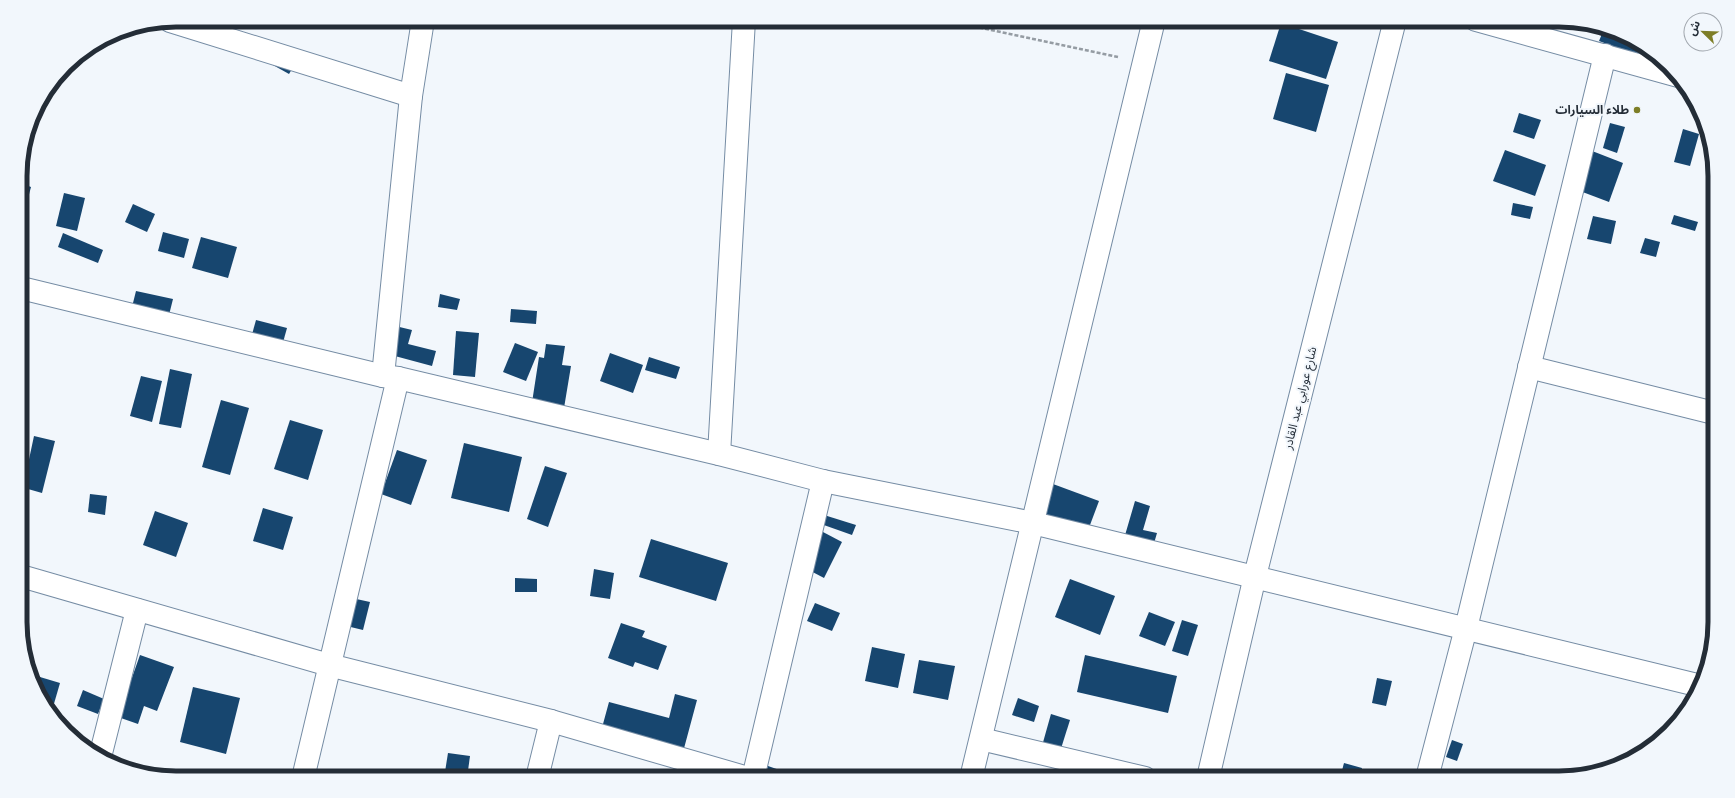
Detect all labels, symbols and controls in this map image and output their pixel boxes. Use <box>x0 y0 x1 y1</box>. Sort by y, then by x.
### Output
north arrow <box>1683 12 1723 52</box>
text: ش <box>1685 19 1703 38</box>
place label: طلاء السيارات <box>1555 103 1629 117</box>
marker: طلاء السيارات <box>1632 105 1642 115</box>
street label: شارع عورابي عبد القادر <box>1280 345 1322 452</box>

